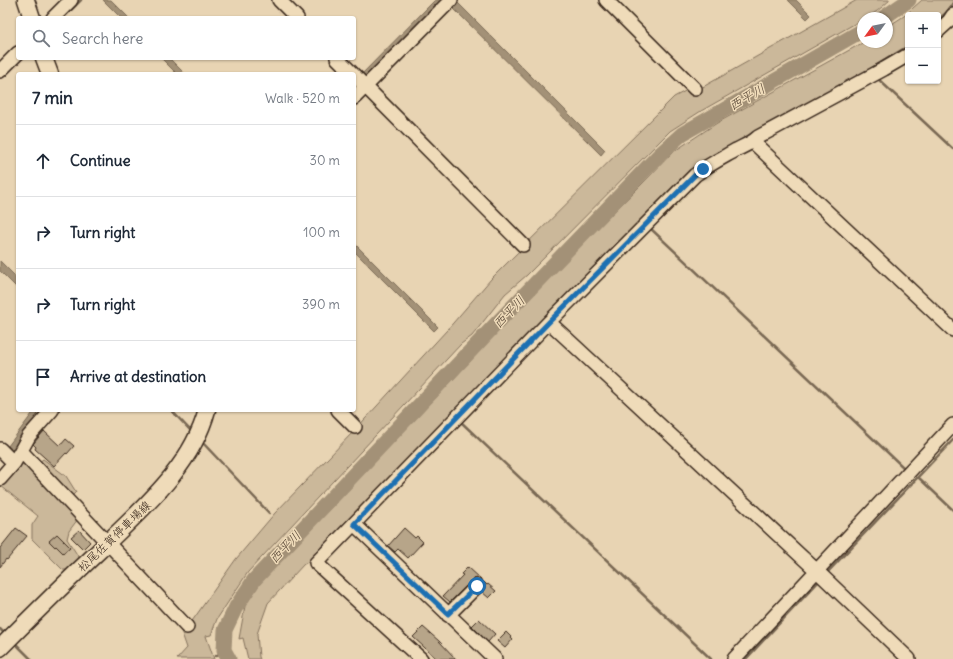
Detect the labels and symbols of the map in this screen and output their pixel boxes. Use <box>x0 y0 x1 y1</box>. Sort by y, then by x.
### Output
north arrow <box>857 12 893 48</box>
water label: 西平川 <box>726 80 768 114</box>
route end <box>694 160 712 178</box>
water label: 西平川 <box>489 292 529 332</box>
street label: 松尾佐賀停車場線 <box>74 497 154 575</box>
water label: 西平川 <box>265 527 305 567</box>
route start <box>468 577 486 595</box>

